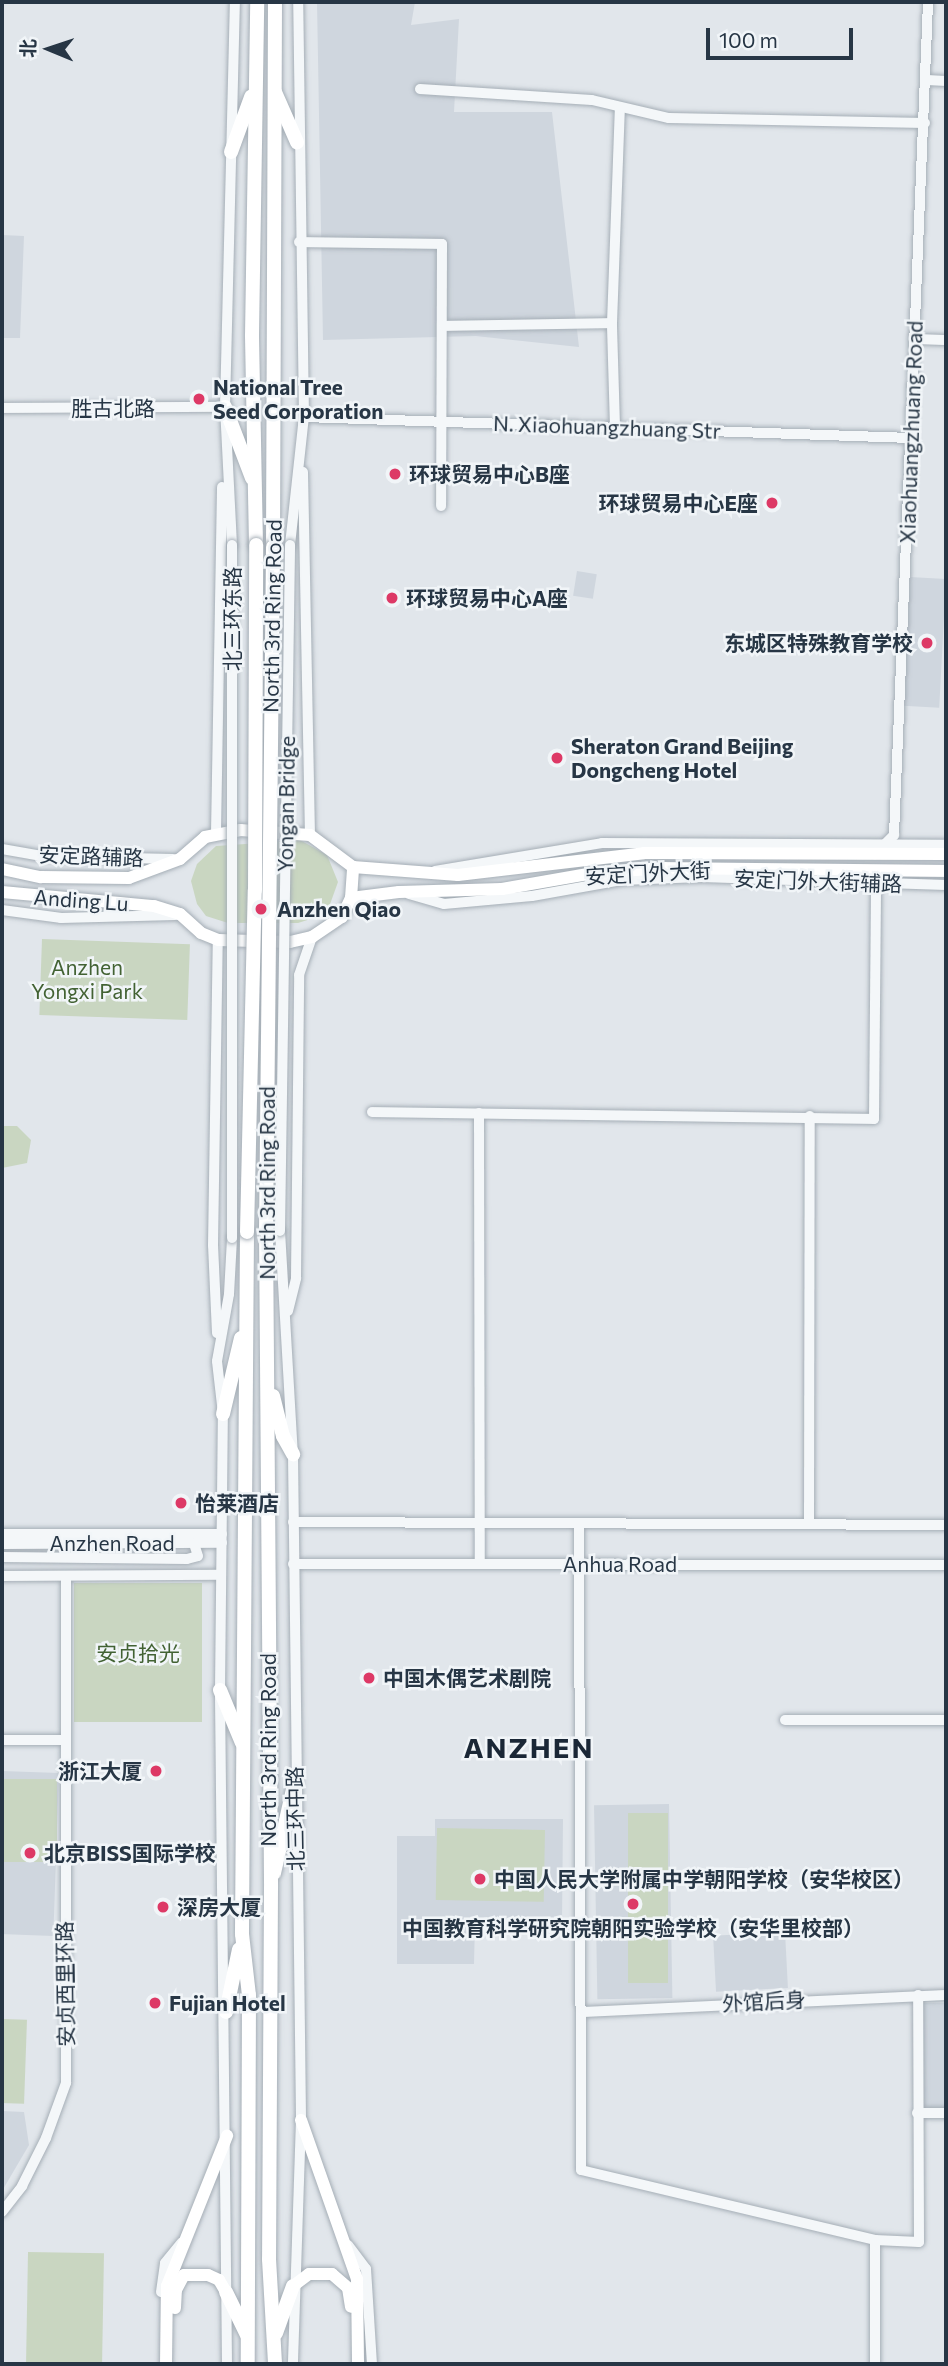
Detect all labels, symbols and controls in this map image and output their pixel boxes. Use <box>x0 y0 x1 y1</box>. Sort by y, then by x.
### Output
north arrow <box>14 14 84 84</box>
scale bar <box>710 14 857 58</box>
text: 100 m <box>719 27 778 52</box>
text: 北 <box>16 38 39 58</box>
street label: Xiaohuangzhuang Road <box>895 320 927 544</box>
place label: National Tree Seed Corporation <box>213 374 383 424</box>
marker: National Tree Seed Corporation <box>191 391 207 407</box>
street label: 胜古北路 <box>71 395 155 421</box>
street label: N. Xiaohuangzhuang Str <box>493 410 721 444</box>
place label: 环球贸易中心B座 <box>409 461 570 487</box>
marker: 环球贸易中心B座 <box>387 466 403 482</box>
place label: 环球贸易中心E座 <box>598 490 758 516</box>
marker: 环球贸易中心E座 <box>764 495 780 511</box>
street label: North 3rd Ring Road <box>258 519 286 713</box>
street label: 北三环东路 <box>219 567 245 671</box>
place label: 环球贸易中心A座 <box>406 585 568 611</box>
marker: 环球贸易中心A座 <box>384 590 400 606</box>
place label: 东城区特殊教育学校 <box>724 630 913 656</box>
marker: 东城区特殊教育学校 <box>919 635 935 651</box>
place label: Sheraton Grand Beijing Dongcheng Hotel <box>571 733 793 783</box>
street label: Yongan Bridge <box>272 736 300 872</box>
marker: Sheraton Grand Beijing Dongcheng Hotel <box>549 750 565 766</box>
street label: 安定路辅路 <box>38 842 144 870</box>
street label: 安定门外大街 <box>584 857 712 889</box>
street label: 安定门外大街辅路 <box>734 865 902 897</box>
street label: Anding Lu <box>33 884 129 916</box>
place label: Anzhen Qiao <box>277 896 401 922</box>
marker: Anzhen Qiao <box>251 899 271 919</box>
park label: Anzhen Yongxi Park <box>31 954 143 1004</box>
street label: North 3rd Ring Road <box>254 1086 280 1280</box>
place label: 怡莱酒店 <box>195 1490 279 1516</box>
marker: 怡莱酒店 <box>173 1495 189 1511</box>
street label: Anzhen Road <box>49 1530 175 1556</box>
street label: Anhua Road <box>563 1551 677 1577</box>
park label: 安贞拾光 <box>96 1640 180 1666</box>
street label: North 3rd Ring Road <box>255 1653 281 1847</box>
place label: 中国木偶艺术剧院 <box>383 1665 551 1691</box>
marker: 中国木偶艺术剧院 <box>361 1670 377 1686</box>
district label: ANZHEN <box>464 1730 594 1764</box>
place label: 浙江大厦 <box>58 1758 142 1784</box>
marker: 浙江大厦 <box>148 1763 164 1779</box>
street label: 北三环中路 <box>281 1766 309 1872</box>
place label: 北京BISS国际学校 <box>44 1840 216 1866</box>
marker: 北京BISS国际学校 <box>22 1845 38 1861</box>
place label: 中国人民大学附属中学朝阳学校（安华校区） <box>494 1866 914 1892</box>
marker: 中国人民大学附属中学朝阳学校（安华校区） <box>472 1871 488 1887</box>
place label: 深房大厦 <box>177 1894 261 1920</box>
marker: 中国教育科学研究院朝阳实验学校（安华里校部） <box>625 1896 641 1912</box>
marker: 深房大厦 <box>155 1899 171 1915</box>
place label: 中国教育科学研究院朝阳实验学校（安华里校部） <box>402 1915 864 1941</box>
street label: 安贞西里环路 <box>51 1921 79 2047</box>
street label: 外馆后身 <box>721 1986 807 2016</box>
place label: Fujian Hotel <box>169 1990 286 2016</box>
marker: Fujian Hotel <box>147 1995 163 2011</box>

